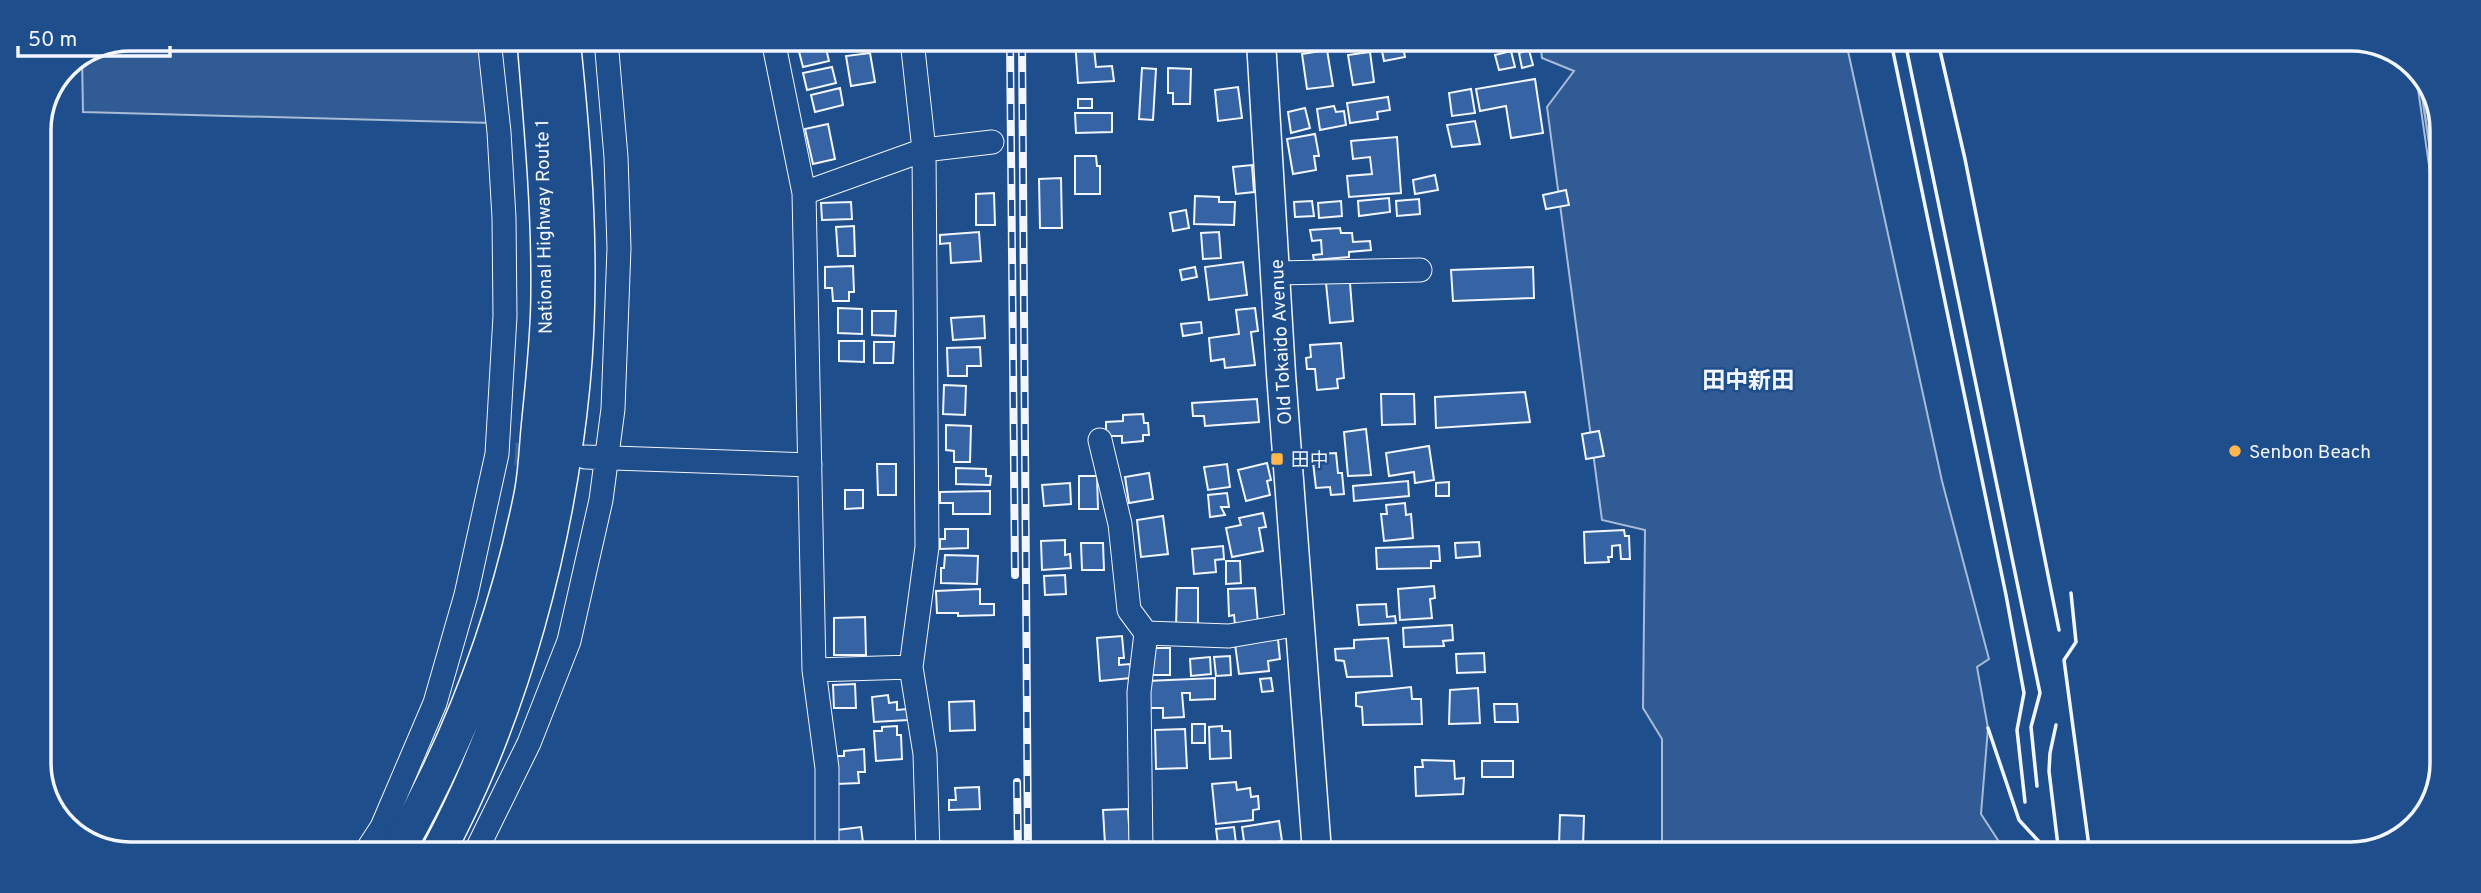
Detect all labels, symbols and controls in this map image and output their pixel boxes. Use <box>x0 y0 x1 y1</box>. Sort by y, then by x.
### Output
scale bar <box>18 14 170 58</box>
text: 50 m <box>28 27 77 54</box>
street label: National Highway Route 1 <box>531 120 559 334</box>
street label: Old Tokaido Avenue <box>1266 258 1298 425</box>
district label: 田中新田 <box>1702 368 1794 397</box>
place label: Senbon Beach <box>2249 441 2371 465</box>
marker: Senbon Beach <box>2227 443 2243 459</box>
place label: 田中 <box>1291 449 1329 473</box>
marker: 田中 <box>1269 451 1285 467</box>

